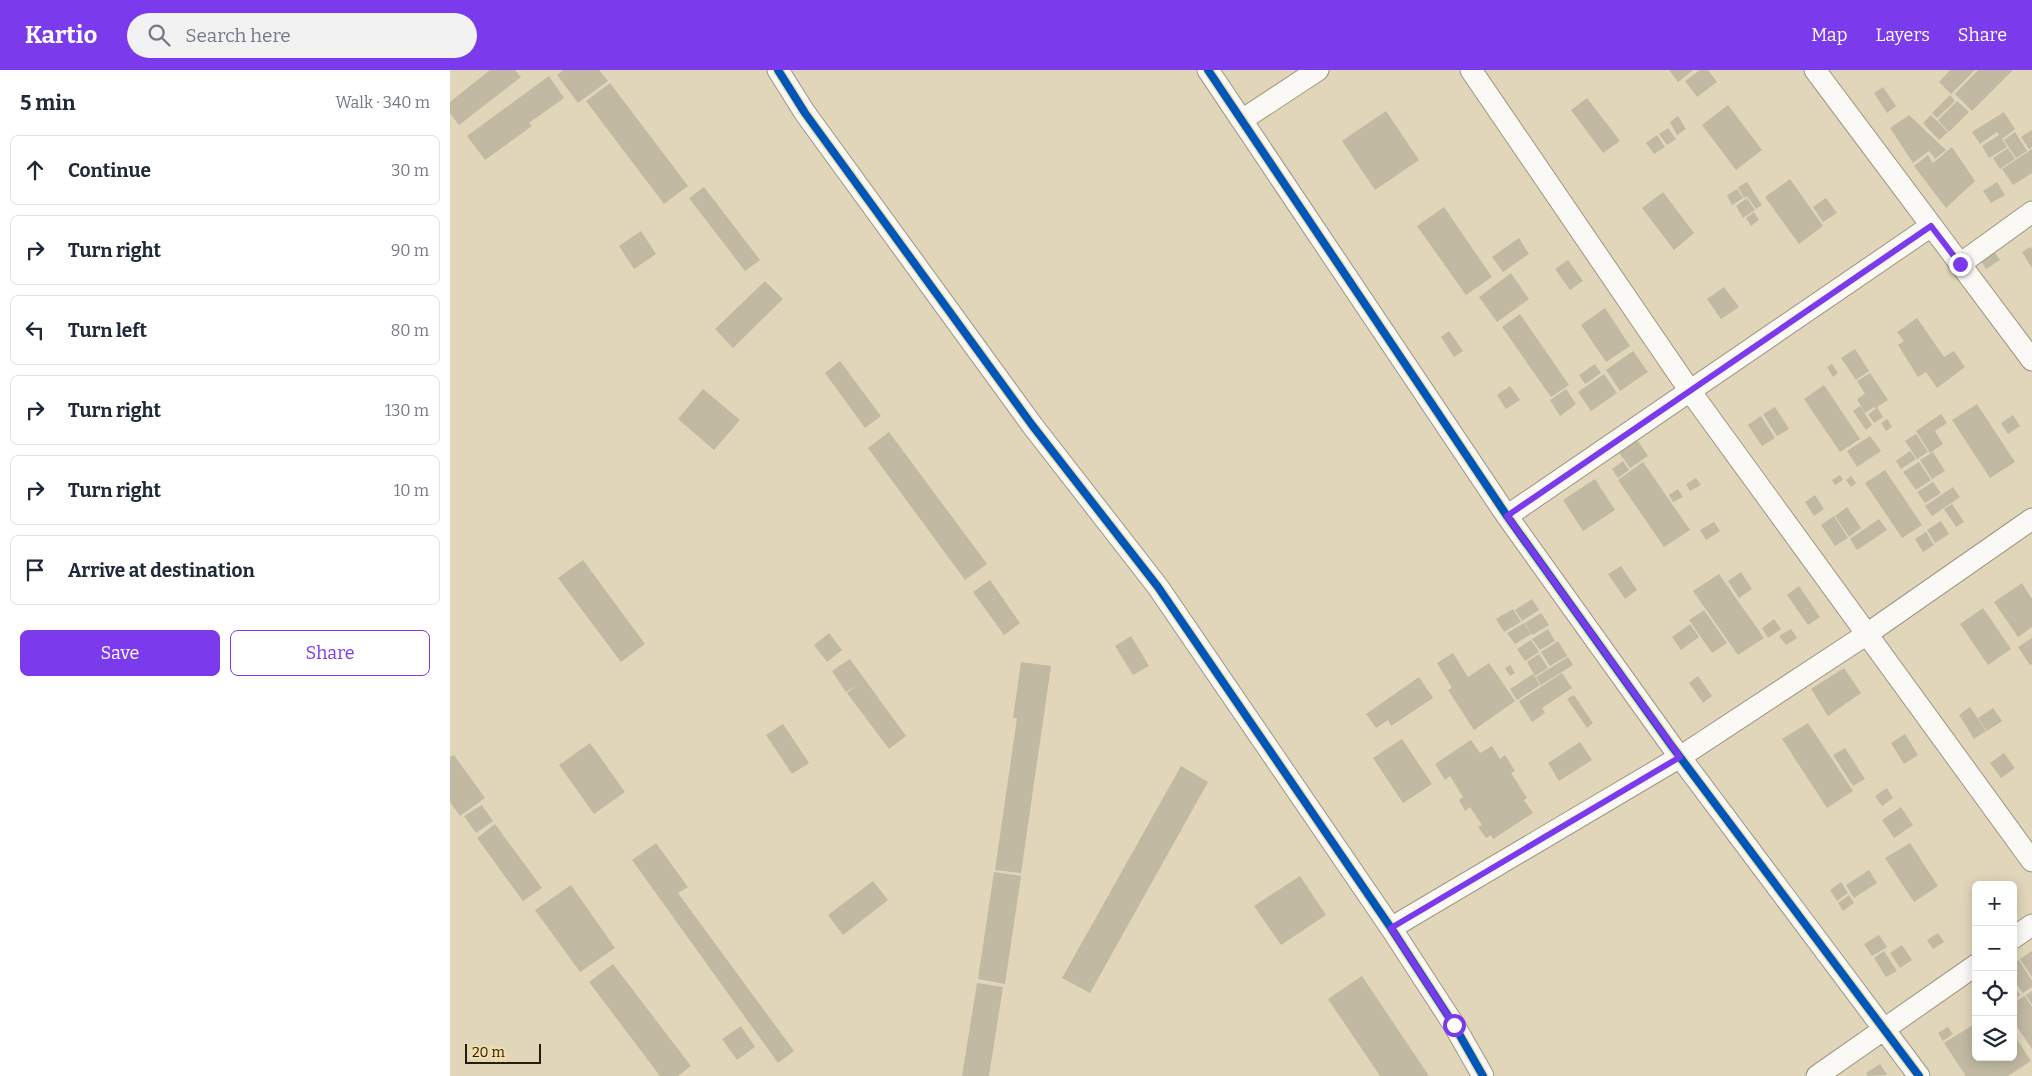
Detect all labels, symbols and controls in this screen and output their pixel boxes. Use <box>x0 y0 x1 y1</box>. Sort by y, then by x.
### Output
search box <box>127 13 477 58</box>
text: Kartio <box>25 21 97 49</box>
icon: search <box>145 21 173 49</box>
text: Search here <box>185 24 291 47</box>
text: Map <box>1811 24 1847 46</box>
text: Layers <box>1875 24 1930 46</box>
text: Share <box>1958 24 2007 46</box>
text: 5 min <box>20 90 76 116</box>
text: Walk · 340 m <box>336 93 430 112</box>
icon: ahead <box>21 156 49 184</box>
text: Continue <box>68 159 151 182</box>
text: 30 m <box>391 161 429 180</box>
icon: right <box>21 236 49 264</box>
text: Turn right <box>68 239 161 262</box>
text: 90 m <box>391 241 429 260</box>
route end <box>1949 253 1972 276</box>
icon: left <box>21 316 49 344</box>
text: Turn left <box>68 319 147 342</box>
text: 80 m <box>391 321 429 340</box>
icon: right <box>21 396 49 424</box>
text: Turn right <box>68 399 161 422</box>
text: 130 m <box>385 401 429 420</box>
icon: right <box>21 476 49 504</box>
text: Turn right <box>68 479 161 502</box>
text: 10 m <box>394 481 429 500</box>
icon: arrive <box>21 556 49 584</box>
text: Arrive at destination <box>68 559 255 582</box>
button: Save <box>20 630 220 676</box>
button: Share <box>230 630 430 676</box>
map controls <box>1972 881 2017 1061</box>
button: + <box>1972 881 2017 926</box>
button: − <box>1972 926 2017 971</box>
button: locate <box>1972 971 2017 1016</box>
route start <box>1443 1014 1466 1037</box>
button: layers <box>1972 1016 2017 1061</box>
scale bar <box>465 1041 541 1064</box>
text: 20 m <box>472 1044 505 1061</box>

